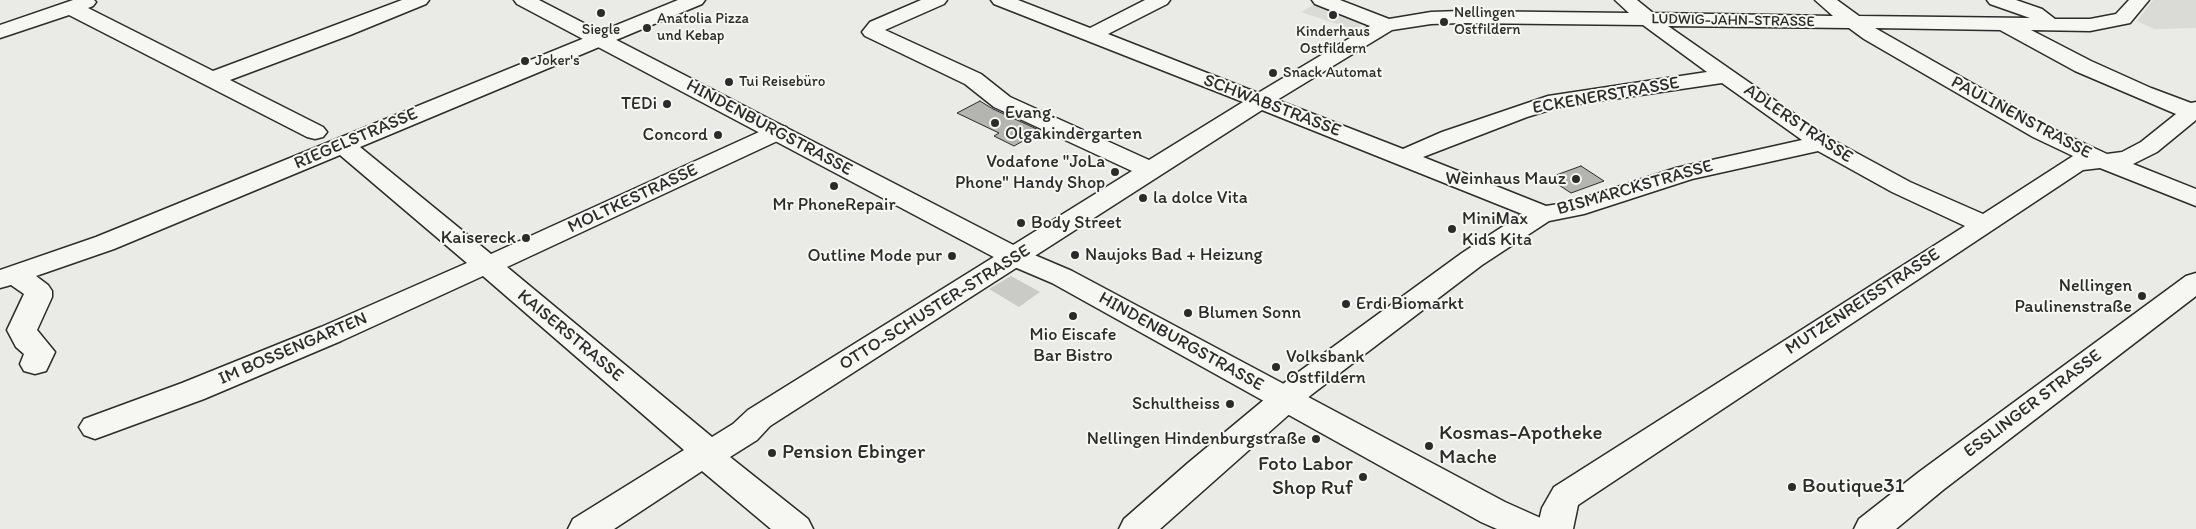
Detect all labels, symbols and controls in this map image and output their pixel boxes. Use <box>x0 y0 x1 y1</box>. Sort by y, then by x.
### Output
place label: Nellingen Ostfildern <box>1454 4 1520 39</box>
marker: Siegle <box>595 7 607 19</box>
marker: Kinderhaus Ostfildern <box>1327 9 1339 21</box>
place label: Anatolia Pizza und Kebap <box>657 10 749 45</box>
street label: LUDWIG-JAHN-STRASSE <box>1651 11 1815 31</box>
marker: Nellingen Ostfildern <box>1438 16 1450 28</box>
place label: Siegle <box>582 21 620 39</box>
marker: Anatolia Pizza und Kebap <box>641 22 653 34</box>
place label: Kinderhaus Ostfildern <box>1296 23 1370 58</box>
place label: Joker's <box>535 52 580 70</box>
marker: Joker's <box>519 55 531 67</box>
place label: Snack Automat <box>1283 64 1382 82</box>
marker: Snack Automat <box>1267 67 1279 79</box>
street label: SCHWABSTRASSE <box>1200 70 1344 142</box>
street label: ECKENERSTRASSE <box>1531 72 1681 120</box>
street label: PAULINENSTRASSE <box>1947 72 2095 164</box>
place label: Tui Reisebüro <box>739 73 825 91</box>
street label: HINDENBURGSTRASSE <box>682 75 856 181</box>
marker: Tui Reisebüro <box>723 76 735 88</box>
street label: ADLERSTRASSE <box>1739 80 1857 168</box>
place label: TEDi <box>621 93 657 115</box>
marker: TEDi <box>661 98 673 110</box>
place label: Evang. Olgakindergarten <box>1005 102 1142 144</box>
street label: RIEGELSTRASSE <box>291 103 421 175</box>
marker: Evang. Olgakindergarten <box>989 117 1001 129</box>
place label: Concord <box>643 124 708 146</box>
marker: Concord <box>712 129 724 141</box>
place label: Vodafone "JoLa Phone" Handy Shop <box>955 151 1105 193</box>
street label: BISMARCKSTRASSE <box>1555 155 1715 221</box>
street label: MOLTKESTRASSE <box>565 159 701 239</box>
marker: Vodafone "JoLa Phone" Handy Shop <box>1109 166 1121 178</box>
place label: Weinhaus Mauz <box>1446 168 1566 190</box>
marker: Weinhaus Mauz <box>1570 173 1582 185</box>
marker: Mr PhoneRepair <box>828 180 840 192</box>
place label: la dolce Vita <box>1153 187 1248 209</box>
marker: la dolce Vita <box>1137 192 1149 204</box>
place label: Mr PhoneRepair <box>772 194 896 216</box>
place label: MiniMax Kids Kita <box>1462 208 1532 250</box>
place label: Body Street <box>1031 212 1122 234</box>
marker: Body Street <box>1015 217 1027 229</box>
marker: MiniMax Kids Kita <box>1446 223 1458 235</box>
place label: Kaisereck <box>441 227 516 249</box>
marker: Kaisereck <box>520 232 532 244</box>
street label: OTTO-SCHUSTER-STRASSE <box>836 240 1034 376</box>
place label: Naujoks Bad + Heizung <box>1085 244 1263 266</box>
street label: MUTZENREISSTRASSE <box>1782 244 1944 360</box>
place label: Outline Mode pur <box>807 245 942 267</box>
marker: Naujoks Bad + Heizung <box>1069 249 1081 261</box>
marker: Outline Mode pur <box>946 250 958 262</box>
place label: Nellingen Paulinenstraße <box>2015 275 2132 318</box>
street label: KAISERSTRASSE <box>512 285 628 387</box>
street label: HINDENBURGSTRASSE <box>1095 288 1267 396</box>
marker: Nellingen Paulinenstraße <box>2136 290 2148 302</box>
place label: Erdi Biomarkt <box>1356 293 1464 315</box>
marker: Erdi Biomarkt <box>1340 298 1352 310</box>
place label: Blumen Sonn <box>1198 302 1301 324</box>
marker: Blumen Sonn <box>1182 307 1194 319</box>
street label: IM BOSSENGARTEN <box>215 308 371 390</box>
marker: Mio Eiscafe Bar Bistro <box>1067 310 1079 322</box>
place label: Mio Eiscafe Bar Bistro <box>1029 324 1117 366</box>
street label: ESSLINGER STRASSE <box>1960 345 2106 463</box>
place label: Volksbank Ostfildern <box>1286 346 1366 388</box>
marker: Volksbank Ostfildern <box>1270 361 1282 373</box>
place label: Schultheiss <box>1132 393 1220 415</box>
marker: Schultheiss <box>1224 398 1236 410</box>
place label: Kosmas-Apotheke Mache <box>1439 421 1603 471</box>
place label: Nellingen Hindenburgstraße <box>1087 428 1306 450</box>
marker: Nellingen Hindenburgstraße <box>1310 433 1322 445</box>
place label: Pension Ebinger <box>782 440 925 466</box>
marker: Kosmas-Apotheke Mache <box>1423 440 1435 452</box>
marker: Pension Ebinger <box>766 447 778 459</box>
place label: Foto Labor Shop Ruf <box>1258 452 1353 502</box>
marker: Foto Labor Shop Ruf <box>1357 471 1369 483</box>
place label: Boutique31 <box>1802 474 1905 500</box>
marker: Boutique31 <box>1786 481 1798 493</box>

